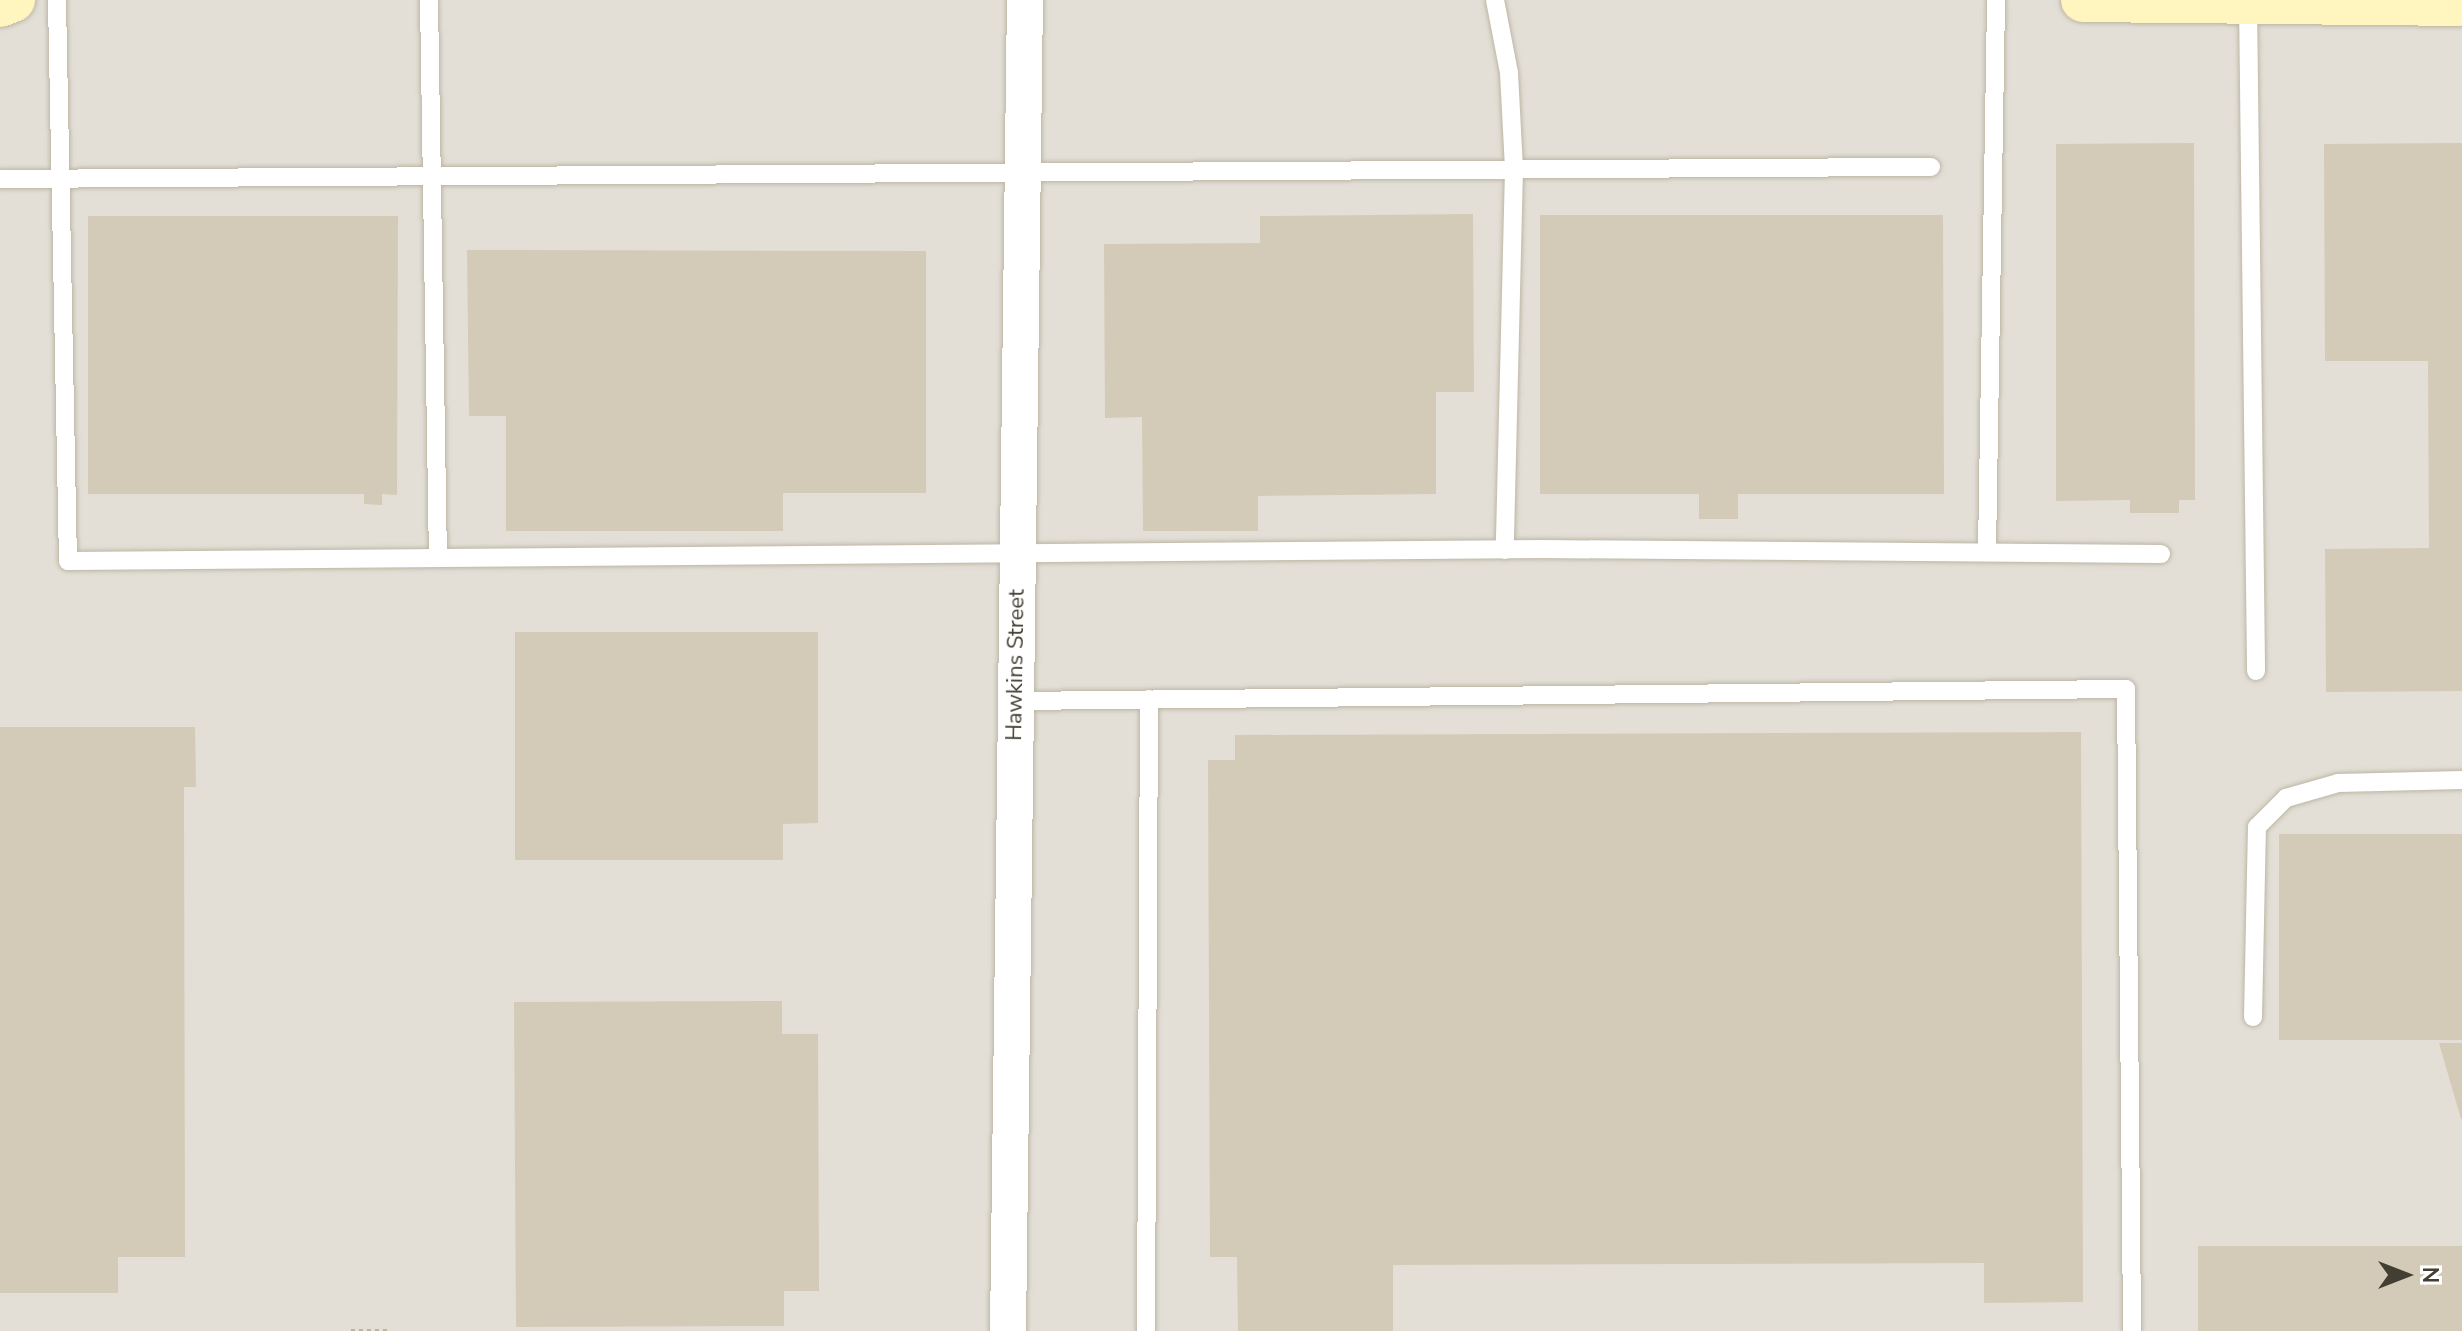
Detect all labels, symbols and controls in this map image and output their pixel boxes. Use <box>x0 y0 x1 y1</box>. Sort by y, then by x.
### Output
street label: Hawkins Street <box>1001 589 1031 741</box>
north arrow <box>2366 1235 2446 1315</box>
text: N <box>2415 1267 2445 1283</box>

